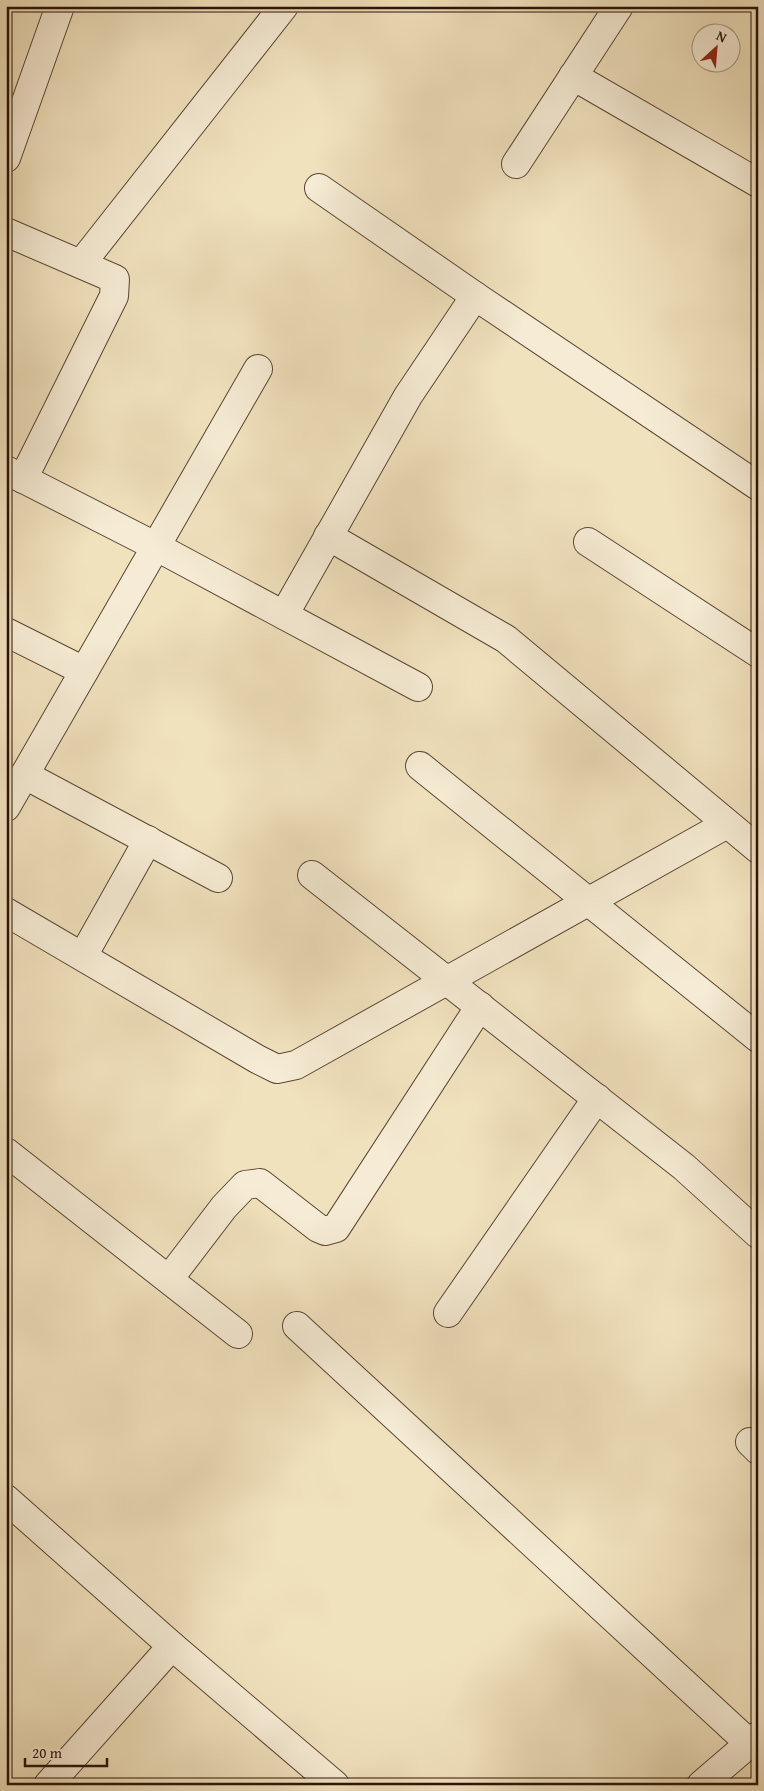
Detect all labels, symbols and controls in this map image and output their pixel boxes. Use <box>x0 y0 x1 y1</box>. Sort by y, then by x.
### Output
north arrow <box>692 22 742 72</box>
text: N <box>713 25 731 48</box>
scale bar <box>25 1736 108 1768</box>
text: 20 m <box>32 1742 63 1763</box>

